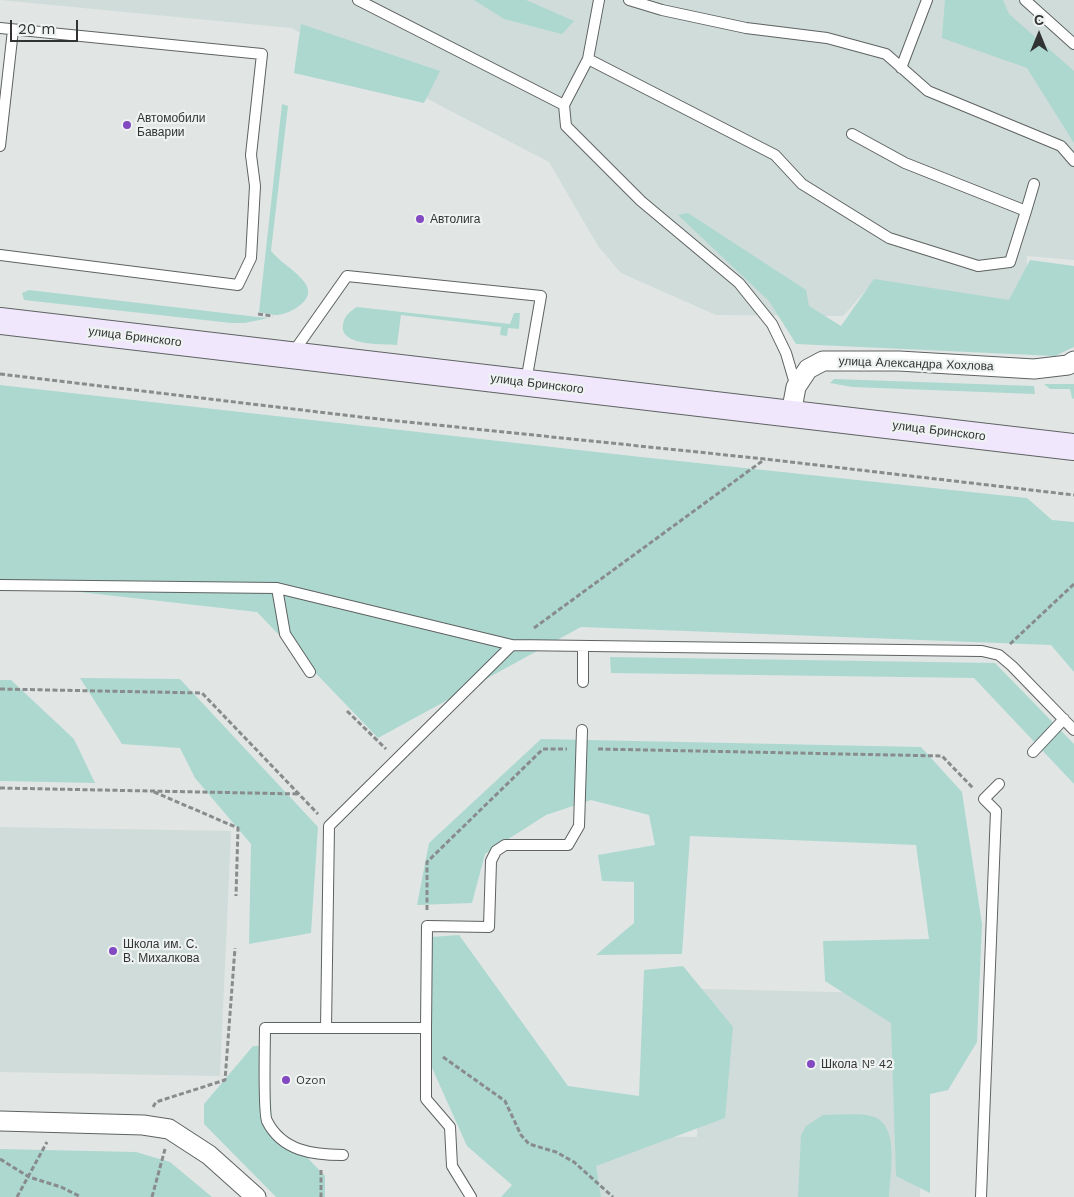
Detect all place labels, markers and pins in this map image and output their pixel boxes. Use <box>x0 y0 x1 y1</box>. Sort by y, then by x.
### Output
place label: Автомобили Баварии <box>137 111 205 139</box>
marker: Автомобили Баварии <box>121 119 133 131</box>
place label: Автолига <box>430 212 480 226</box>
marker: Автолига <box>414 213 426 225</box>
place label: Школа им. С. В. Михалкова <box>123 937 200 965</box>
marker: Школа им. С. В. Михалкова <box>107 945 119 957</box>
place label: Школа № 42 <box>821 1057 893 1071</box>
marker: Школа № 42 <box>805 1058 817 1070</box>
place label: Ozon <box>296 1073 326 1087</box>
marker: Ozon <box>280 1074 292 1086</box>

